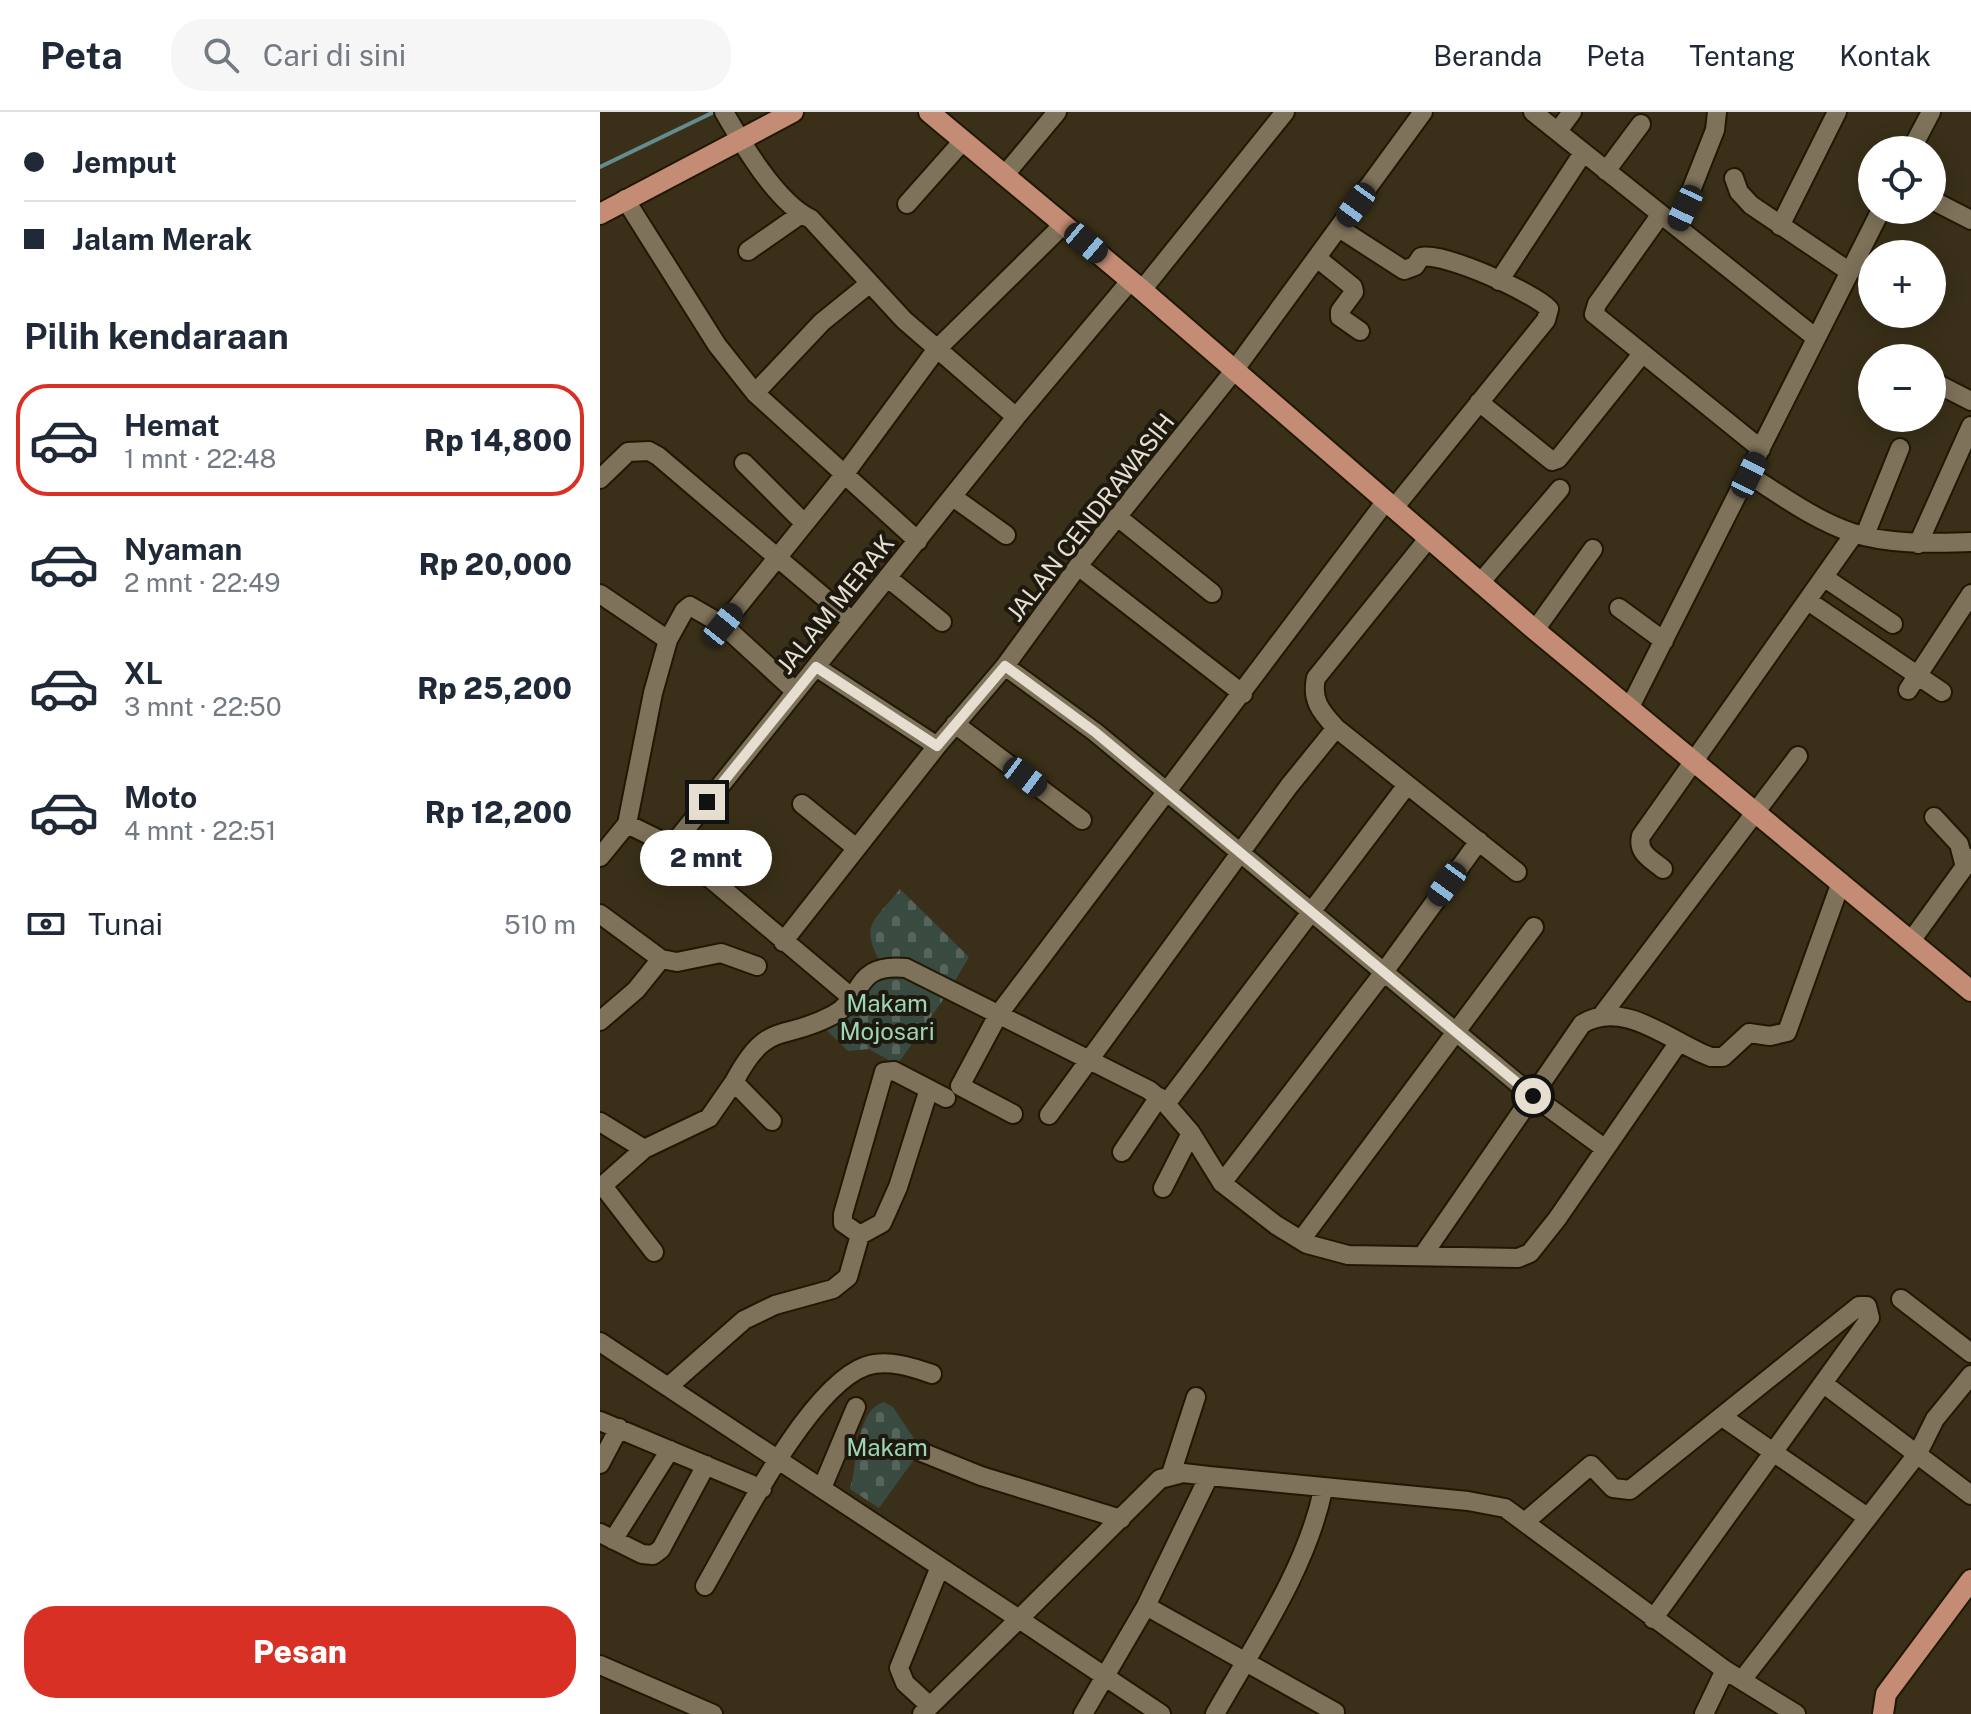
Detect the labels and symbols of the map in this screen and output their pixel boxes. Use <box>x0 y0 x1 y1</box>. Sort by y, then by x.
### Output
car <box>1332 179 1380 231</box>
car <box>1664 181 1706 235</box>
car <box>1060 218 1112 268</box>
street label: JALAN CENDRAWASIH <box>1000 408 1180 626</box>
car <box>1728 448 1770 502</box>
street label: JALAM MERAK <box>771 529 899 679</box>
car <box>699 599 747 651</box>
car <box>999 753 1051 801</box>
route end <box>689 784 725 820</box>
callout: 2 mnt <box>641 830 773 886</box>
car <box>1423 858 1471 910</box>
park label: Makam Mojosari <box>839 989 935 1045</box>
route start <box>1515 1078 1551 1114</box>
park label: Makam <box>846 1433 928 1461</box>

